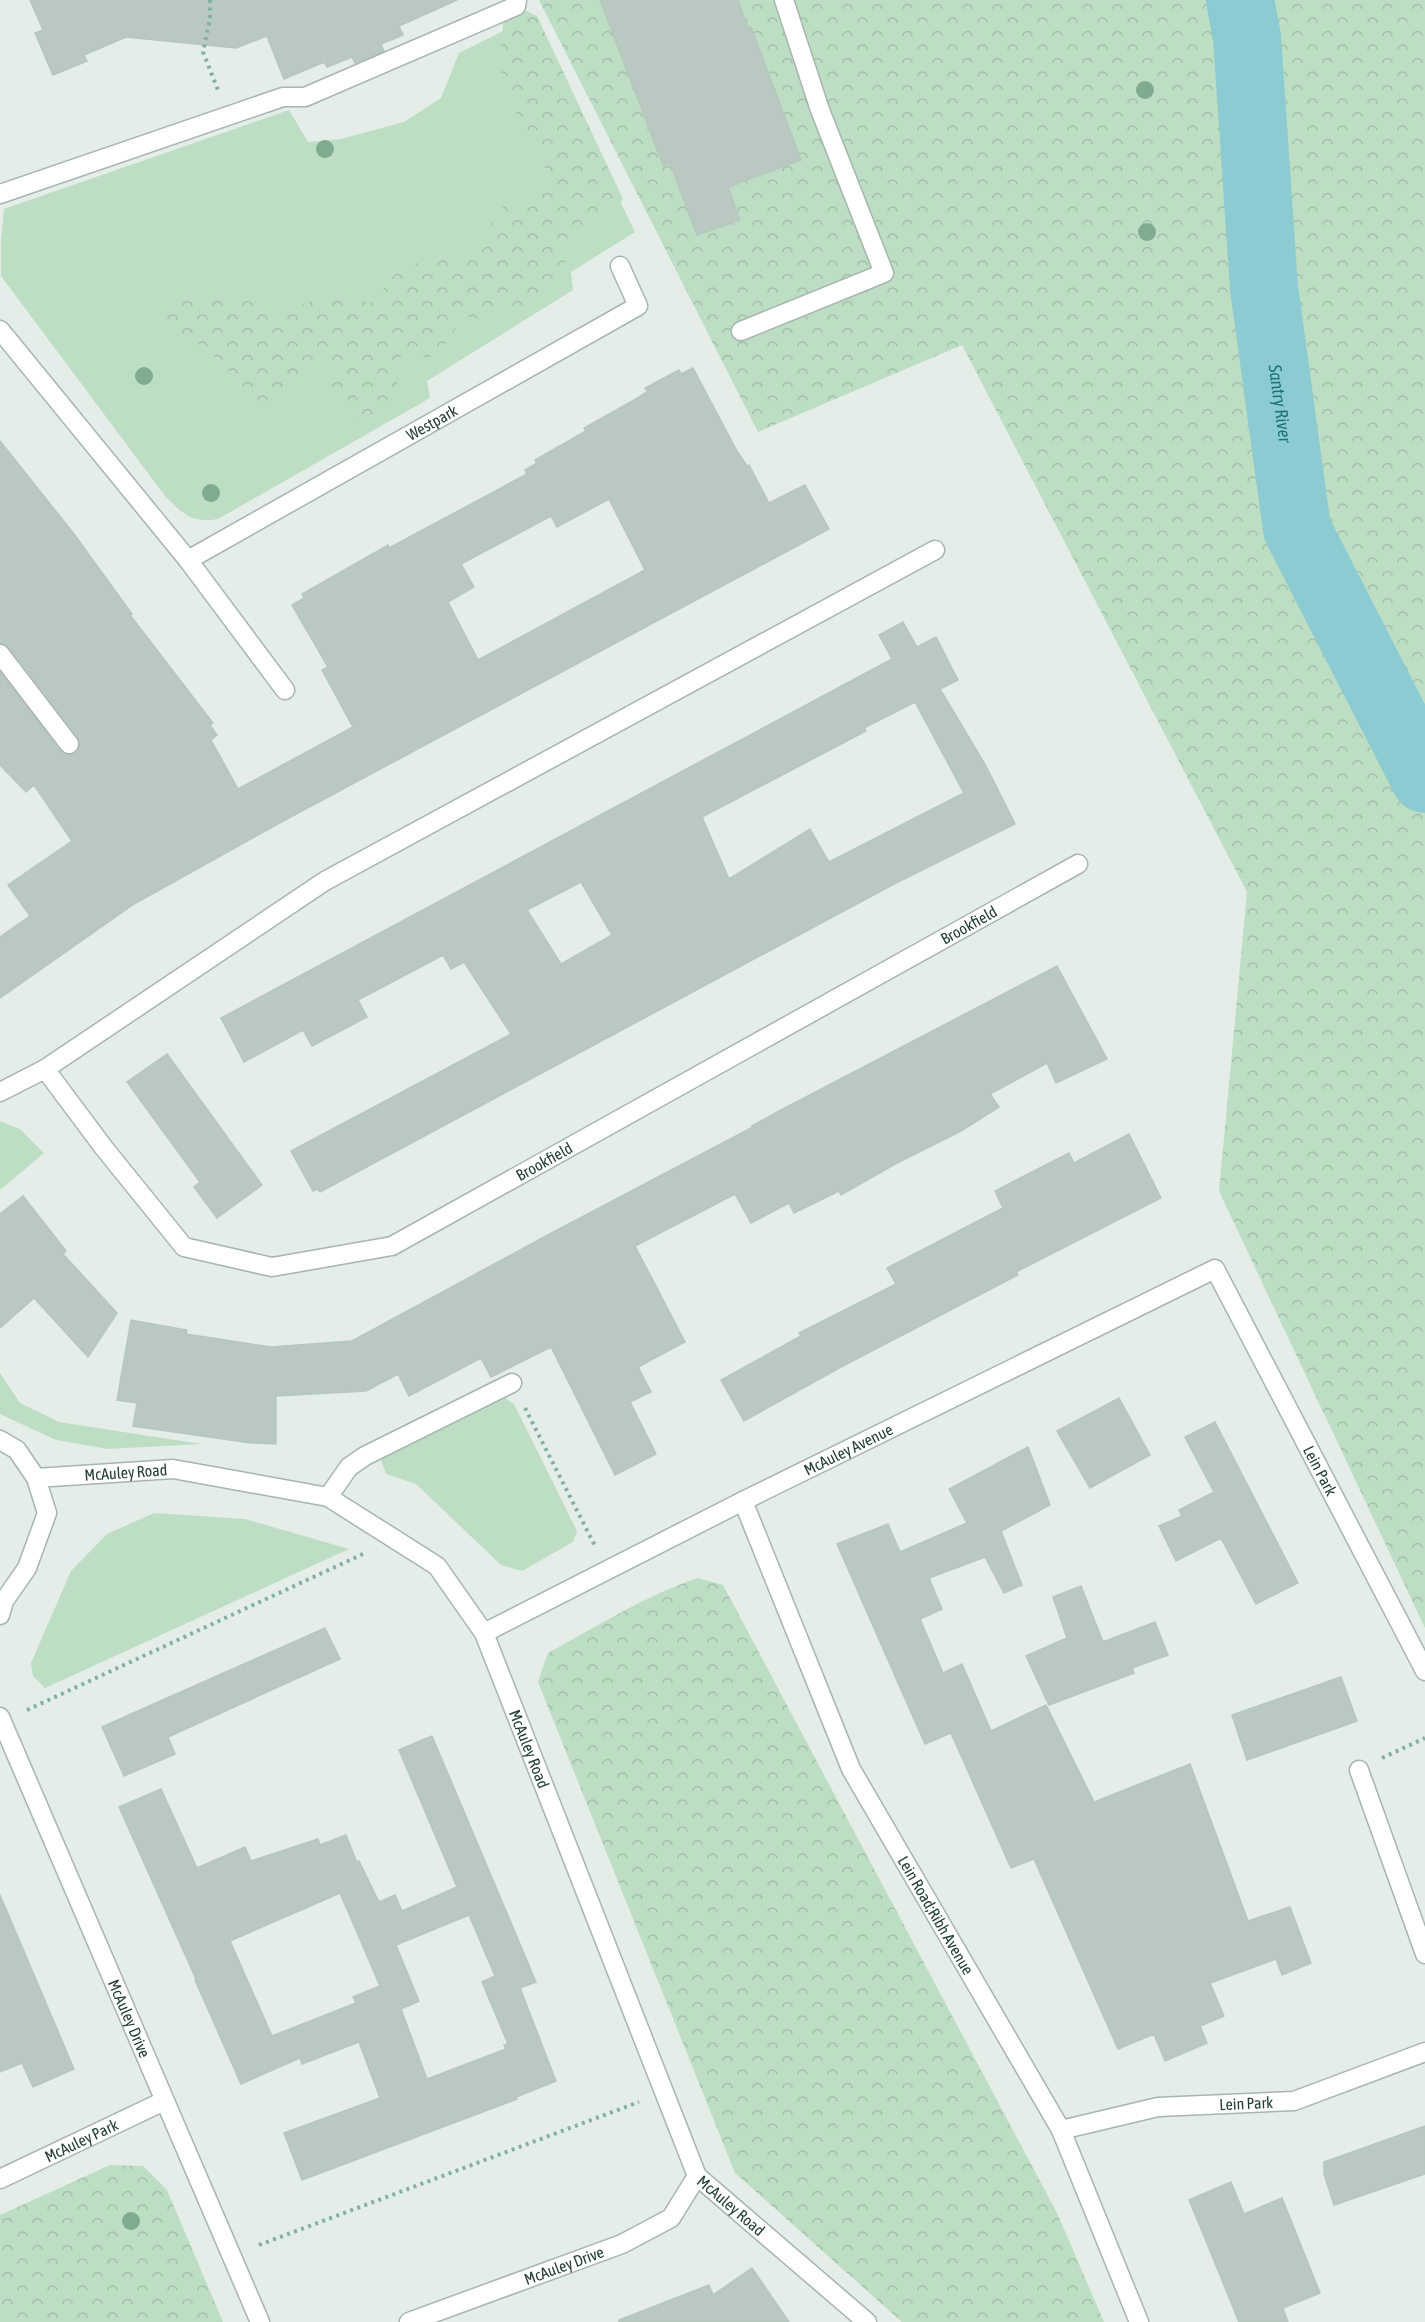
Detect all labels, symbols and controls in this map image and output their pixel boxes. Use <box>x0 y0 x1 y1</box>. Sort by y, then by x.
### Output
water label: Santry River <box>1264 362 1296 445</box>
street label: Westpark <box>403 401 460 444</box>
street label: Brookfield <box>937 902 1000 948</box>
street label: Brookfield <box>513 1139 575 1184</box>
street label: McAuley Avenue <box>801 1420 896 1479</box>
street label: Lein Park <box>1300 1442 1341 1499</box>
street label: McAuley Road <box>84 1460 168 1484</box>
street label: McAuley Road <box>506 1707 553 1791</box>
street label: Lein Road;Ribh Avenue <box>894 1853 978 1978</box>
street label: McAuley Drive <box>105 1977 154 2060</box>
street label: Lein Park <box>1219 2093 1274 2113</box>
street label: McAuley Park <box>42 2115 121 2165</box>
street label: McAuley Road <box>694 2172 768 2239</box>
street label: McAuley Drive <box>522 2242 606 2288</box>

